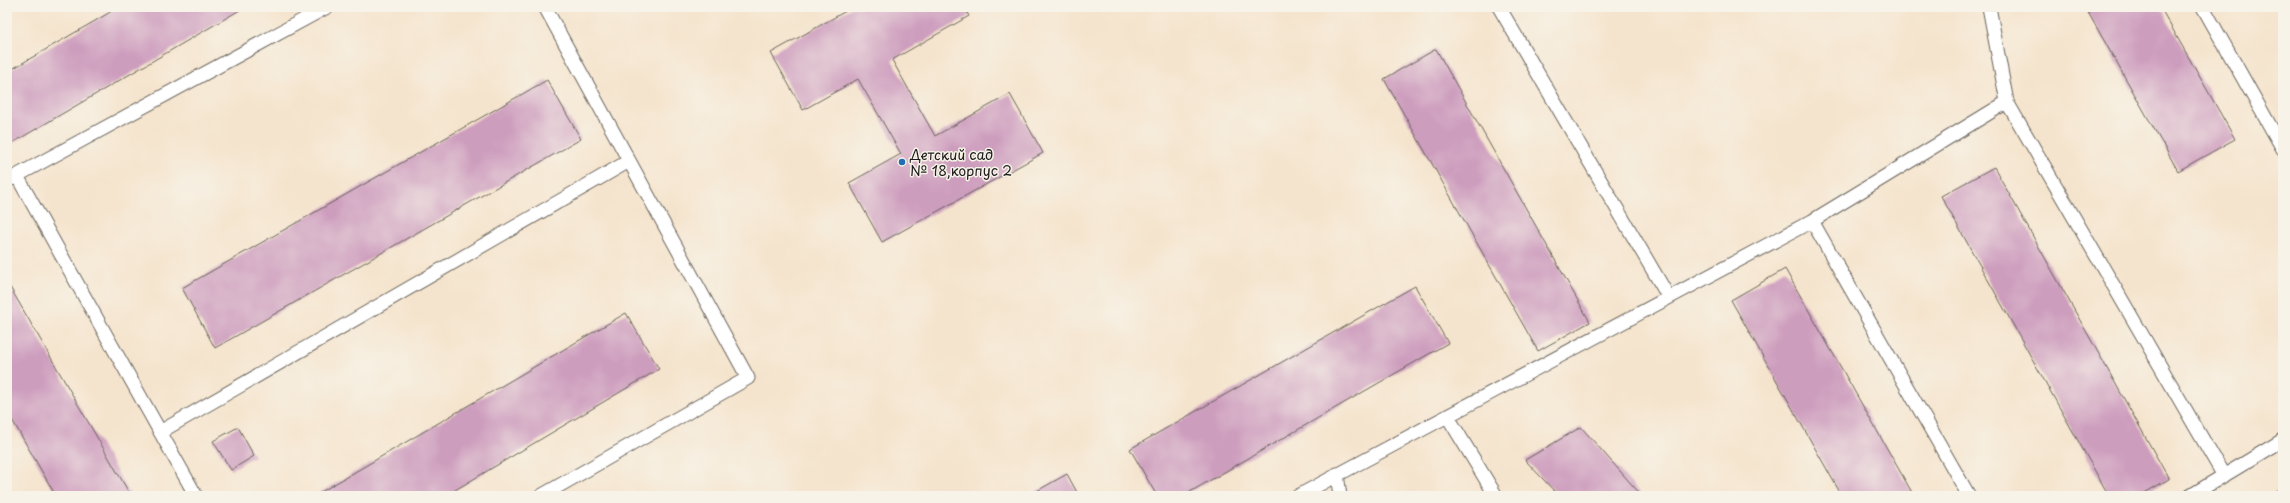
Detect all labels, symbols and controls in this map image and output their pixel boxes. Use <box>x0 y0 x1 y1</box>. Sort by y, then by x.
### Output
place label: Детский сад № 18,корпус 2 <box>909 144 1012 181</box>
marker: Детский сад № 18,корпус 2 <box>897 157 907 167</box>

